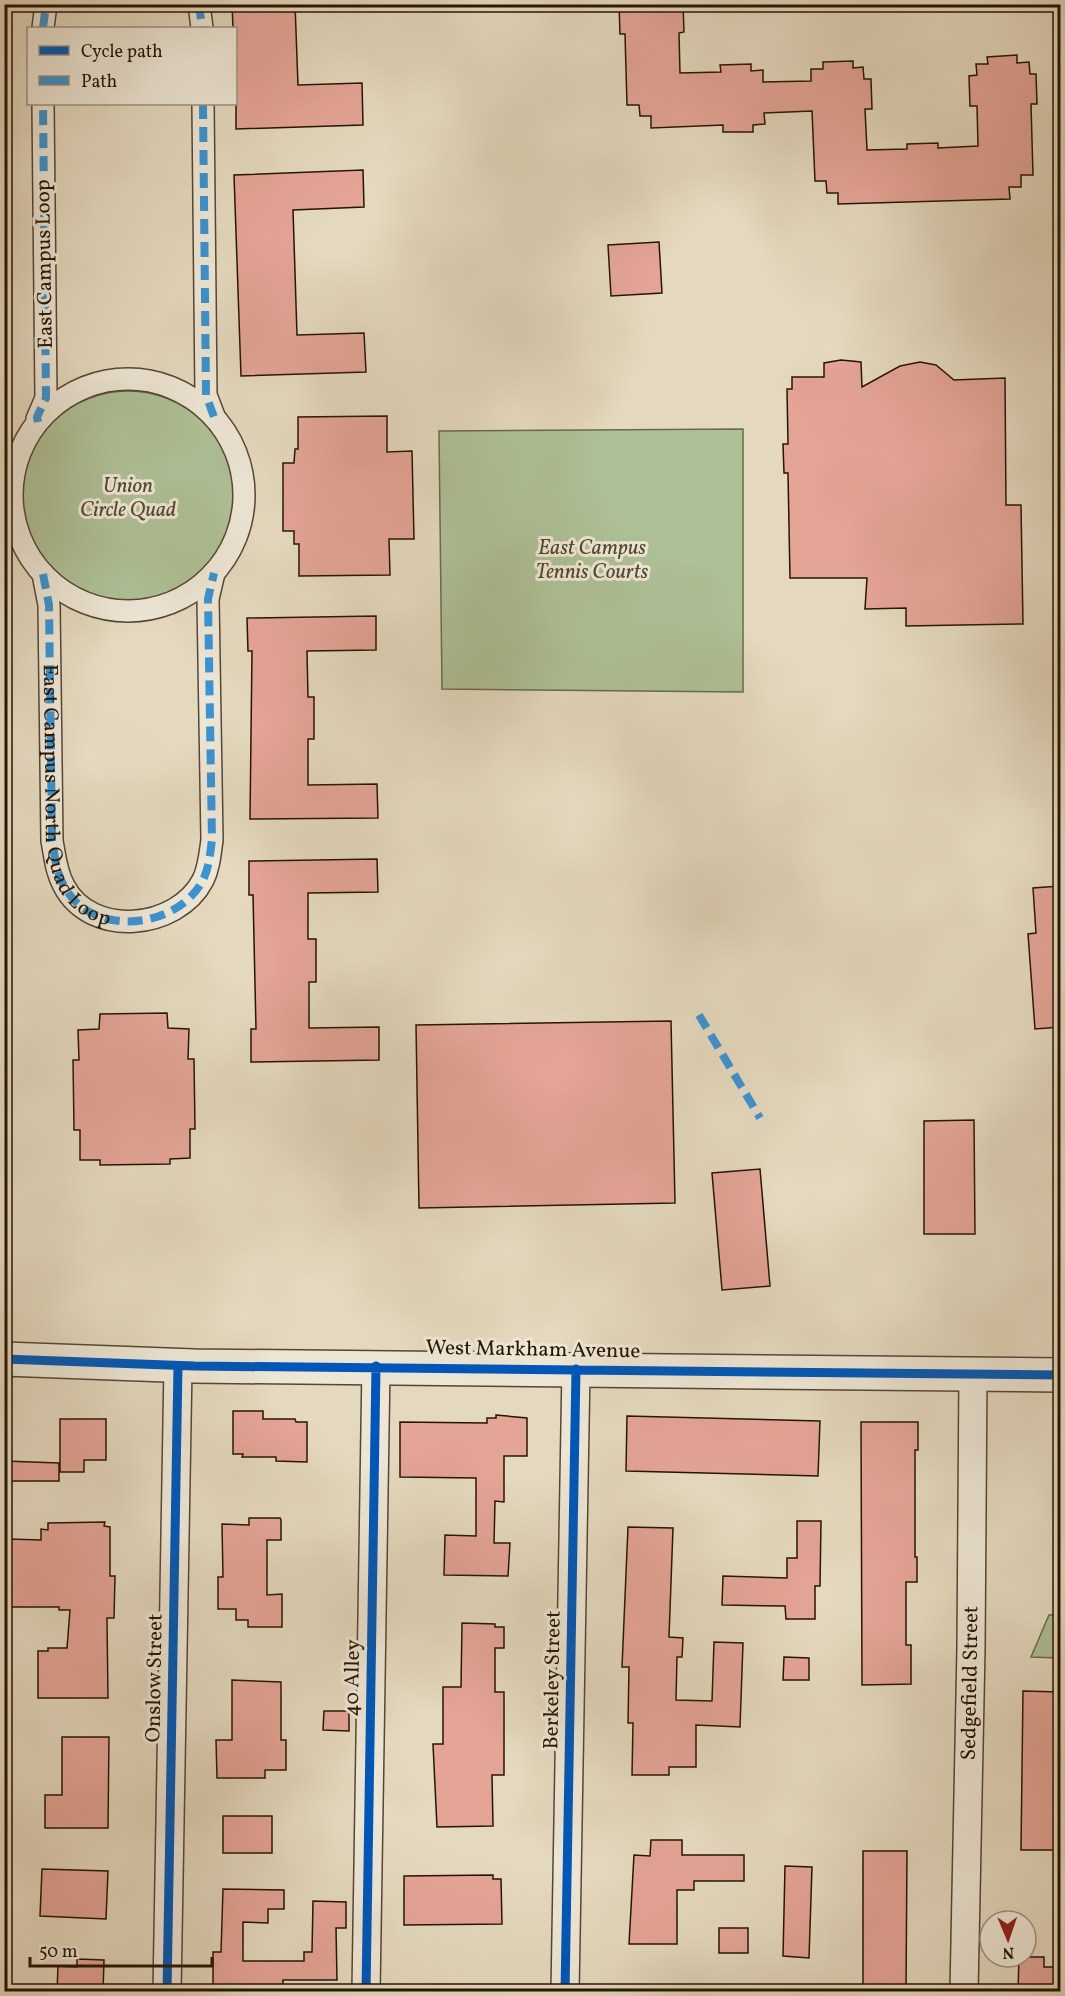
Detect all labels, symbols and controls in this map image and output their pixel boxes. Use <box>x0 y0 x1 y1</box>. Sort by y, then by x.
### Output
legend <box>27 27 237 105</box>
text: Cycle path <box>81 40 163 65</box>
text: Path <box>81 70 117 95</box>
street label: East Campus Loop <box>29 179 61 349</box>
park label: Union Circle Quad <box>80 472 176 525</box>
park label: East Campus Tennis Courts <box>536 534 648 587</box>
street label: East Campus North Quad Loop <box>35 664 114 934</box>
street label: West Markham Avenue <box>425 1334 641 1366</box>
street label: Sedgefield Street <box>954 1606 986 1761</box>
street label: Berkeley Street <box>537 1610 569 1750</box>
street label: Onslow Street <box>139 1613 171 1743</box>
street label: 40 Alley <box>338 1638 368 1717</box>
north arrow <box>978 1909 1038 1969</box>
scale bar <box>30 1930 212 1968</box>
text: 50 m <box>39 1940 78 1965</box>
text: N <box>1002 1941 1015 1963</box>

